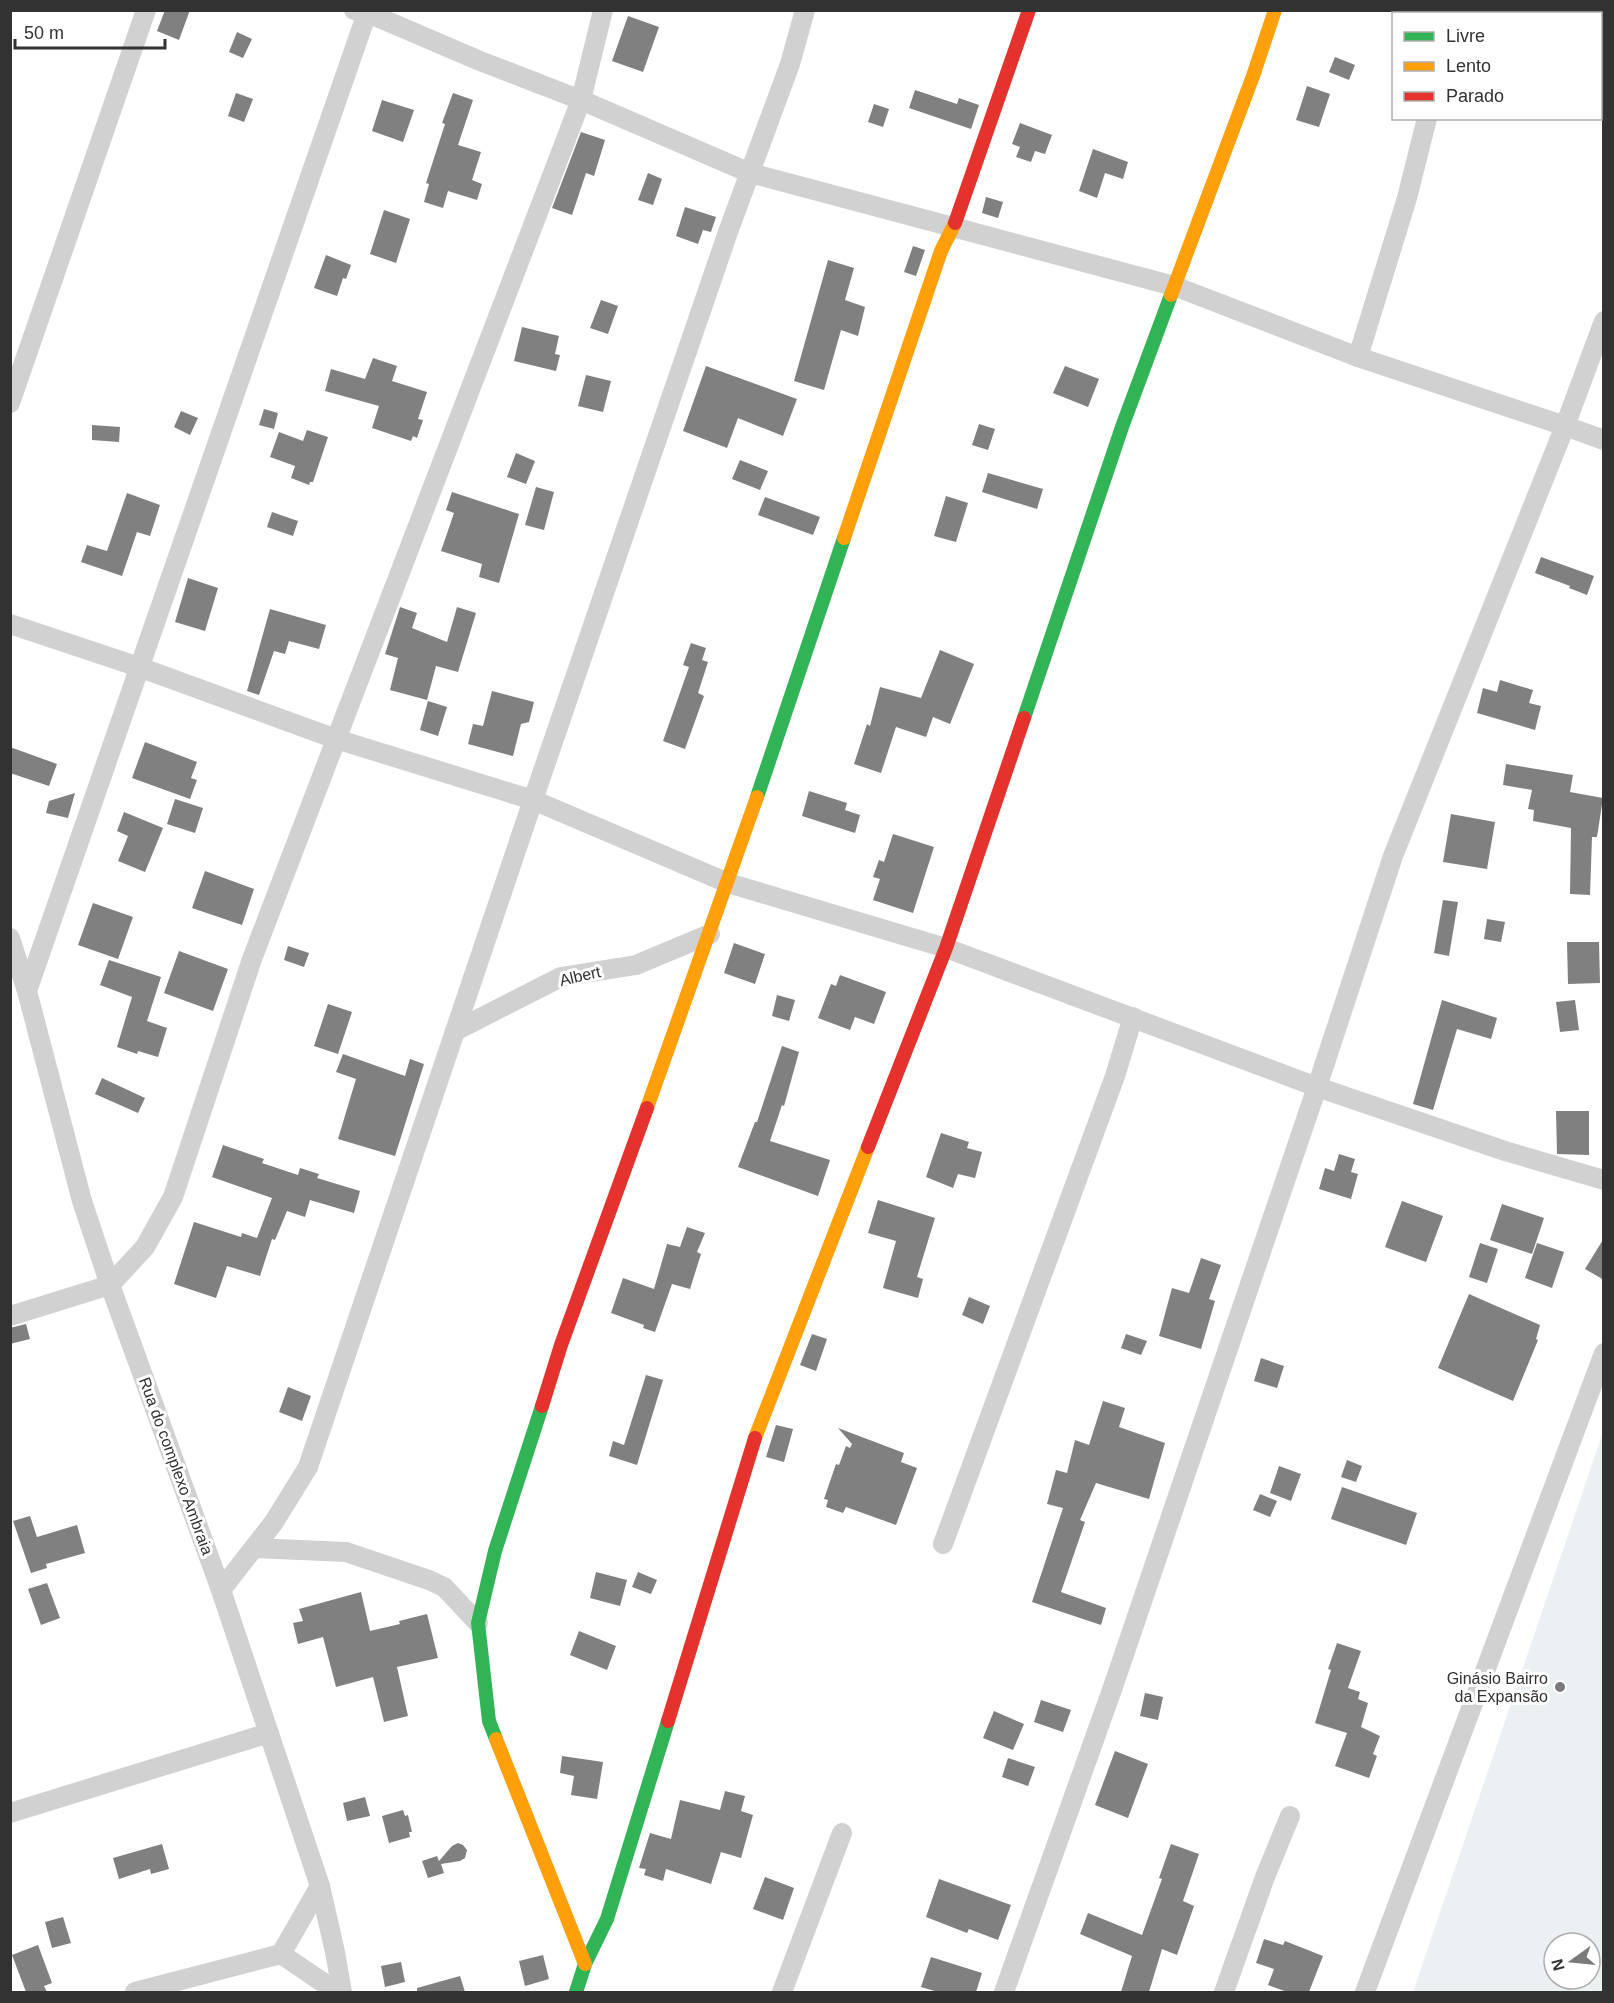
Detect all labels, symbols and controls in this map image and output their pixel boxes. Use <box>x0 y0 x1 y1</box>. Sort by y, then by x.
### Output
scale bar <box>15 12 165 50</box>
legend <box>1392 12 1602 120</box>
text: 50 m <box>24 23 64 43</box>
text: Livre <box>1446 26 1485 46</box>
text: Lento <box>1446 56 1491 76</box>
text: Parado <box>1446 86 1504 106</box>
street label: Albert <box>558 963 603 989</box>
street label: Rua do complexo Ambraia <box>136 1375 216 1557</box>
place label: Ginásio Bairro da Expansão <box>1447 1670 1548 1705</box>
marker: Ginásio Bairro da Expansão <box>1553 1680 1567 1694</box>
north arrow <box>1542 1931 1602 1991</box>
text: N <box>1548 1957 1568 1973</box>

